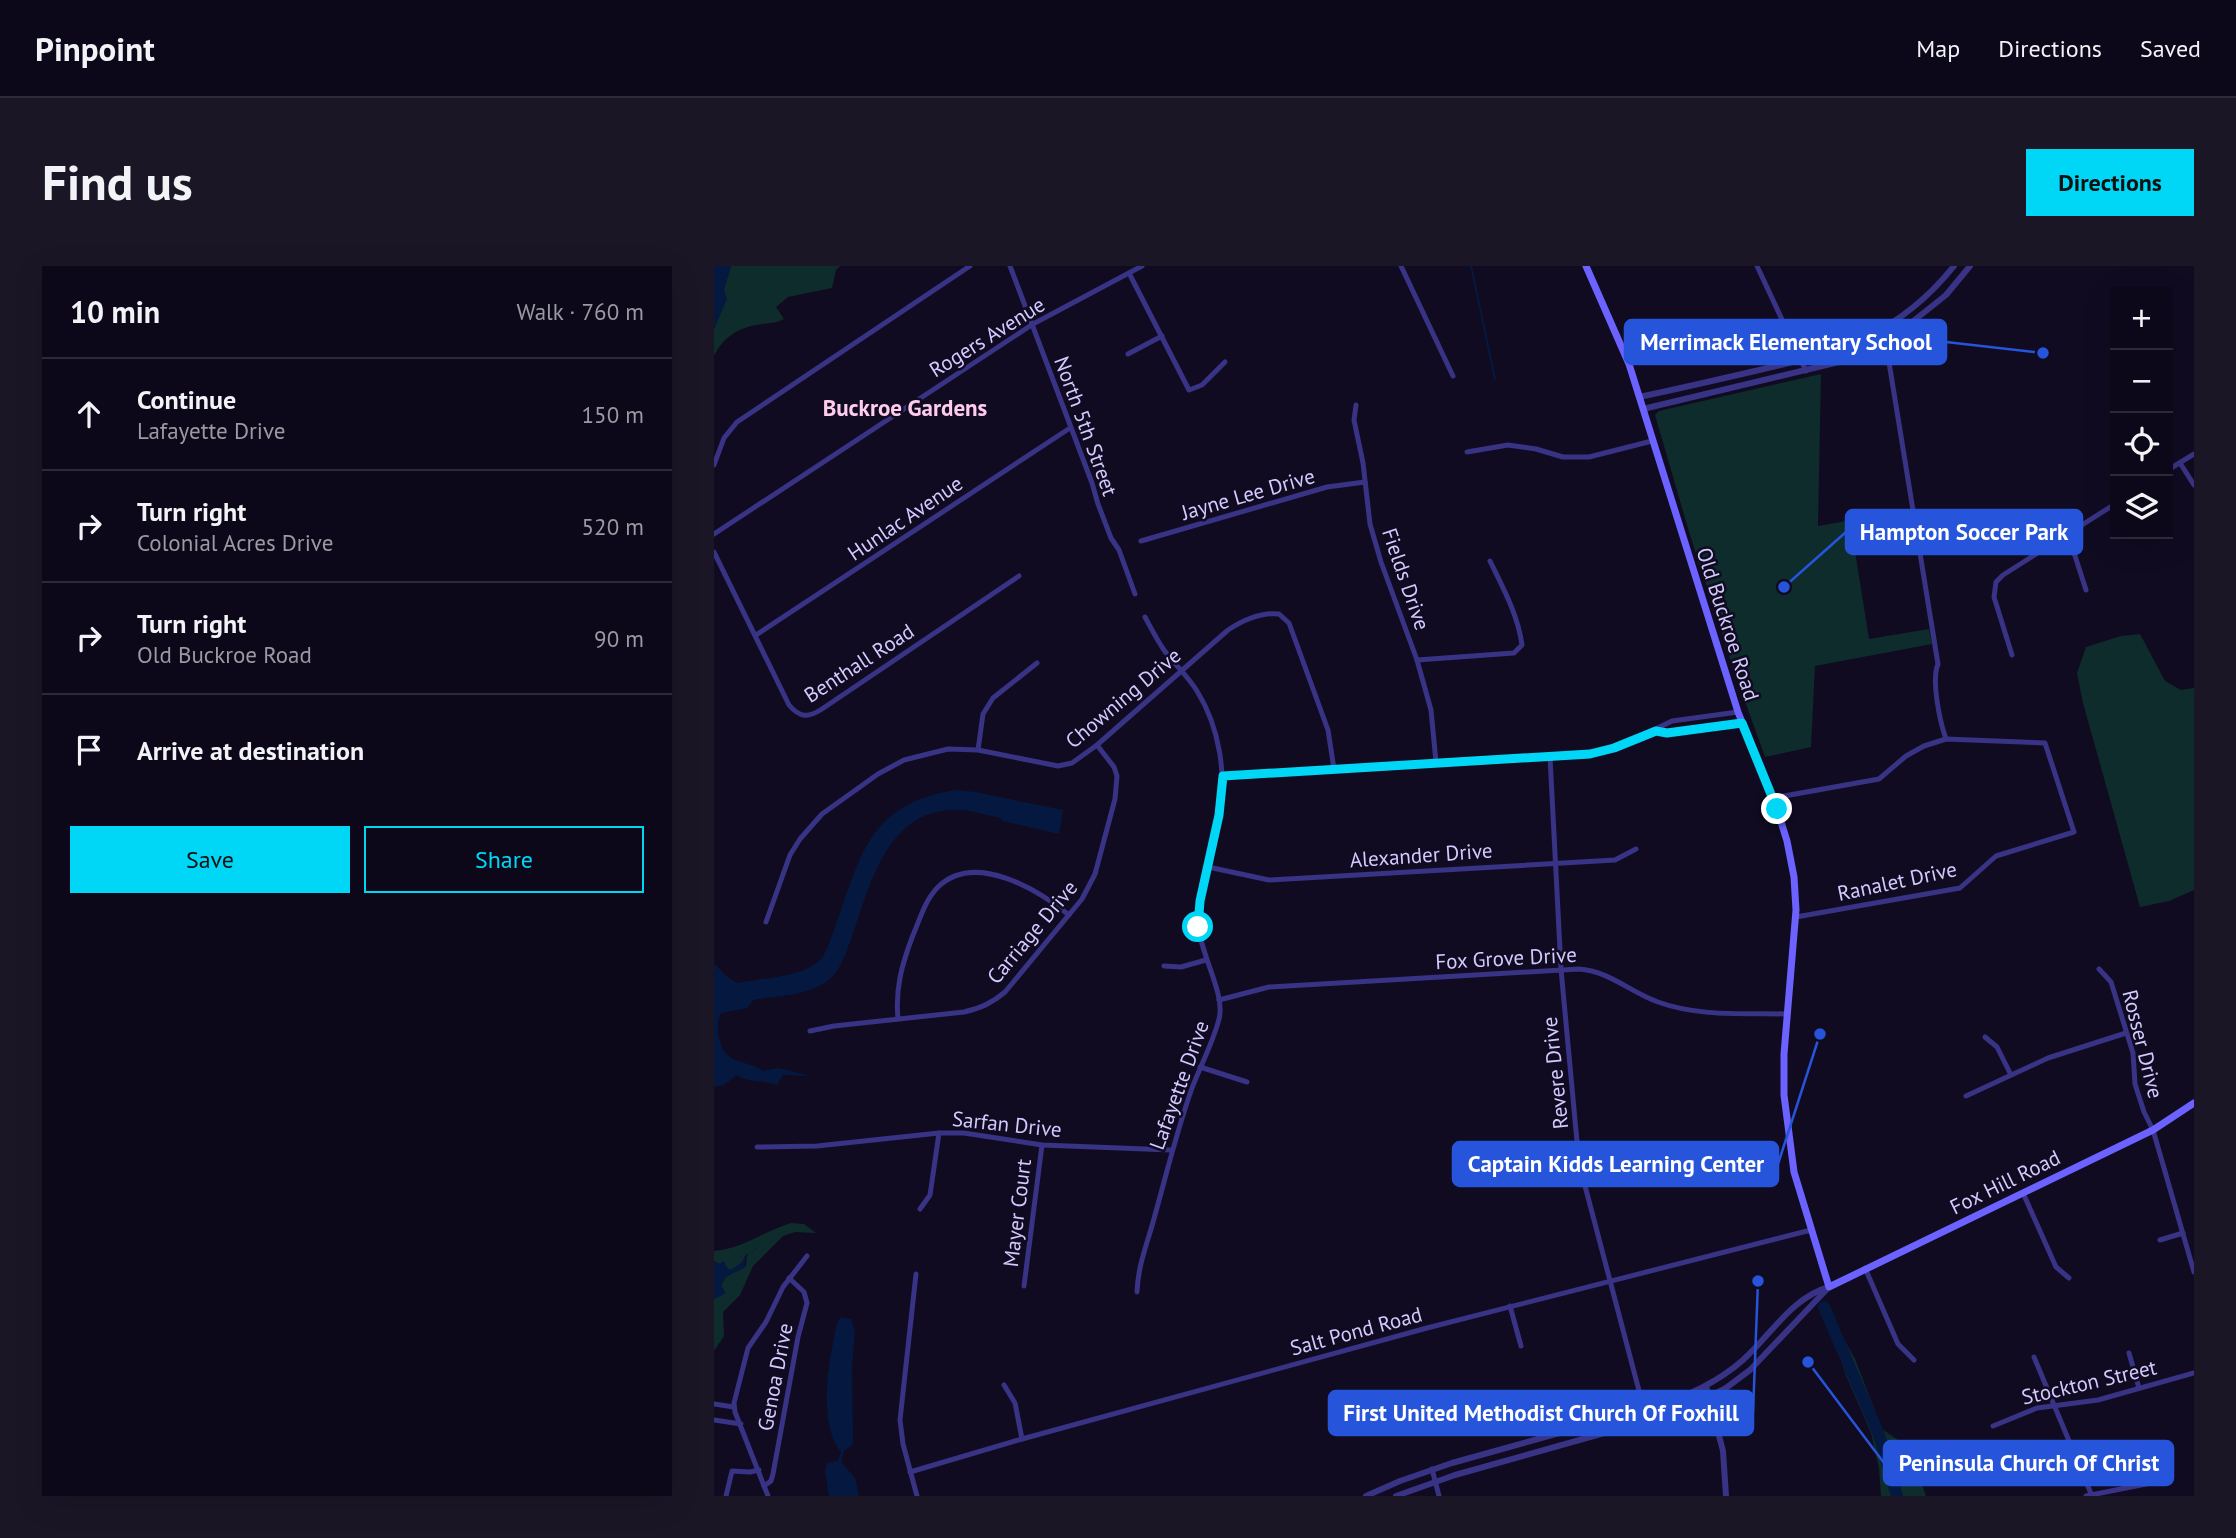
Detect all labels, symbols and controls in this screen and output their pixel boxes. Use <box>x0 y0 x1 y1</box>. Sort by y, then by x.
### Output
text: Pinpoint <box>35 27 155 70</box>
text: Map <box>1916 33 1960 64</box>
text: Directions <box>1998 33 2102 64</box>
text: Saved <box>2140 33 2201 64</box>
button: Directions <box>2026 149 2194 216</box>
text: Find us <box>42 150 193 214</box>
map controls <box>2110 287 2173 539</box>
button: + <box>2110 287 2173 350</box>
street label: Rogers Avenue <box>924 291 1050 383</box>
text: 10 min <box>70 292 160 331</box>
text: Walk · 760 m <box>517 297 644 326</box>
callout: Merrimack Elementary School <box>1625 320 1946 364</box>
text: Merrimack Elementary School <box>1640 327 1932 356</box>
button: − <box>2110 350 2173 413</box>
street label: North 5th Street <box>1048 352 1124 500</box>
text: Continue <box>137 383 236 416</box>
district label: Buckroe Gardens <box>823 393 988 422</box>
icon: ahead <box>70 395 108 433</box>
text: 150 m <box>582 400 644 429</box>
button: locate <box>2110 413 2173 476</box>
text: Lafayette Drive <box>137 416 285 445</box>
street label: Jayne Lee Drive <box>1177 462 1318 526</box>
street label: Hunlac Avenue <box>842 470 968 566</box>
button: layers <box>2110 476 2173 539</box>
text: Turn right <box>137 495 246 528</box>
icon: right <box>70 507 108 545</box>
callout: Hampton Soccer Park <box>1846 510 2082 554</box>
text: 520 m <box>582 512 644 541</box>
text: Hampton Soccer Park <box>1860 517 2069 546</box>
street label: Fields Drive <box>1376 524 1436 634</box>
text: Colonial Acres Drive <box>137 528 333 557</box>
street label: Old Buckroe Road <box>1690 544 1766 704</box>
text: Turn right <box>137 607 246 640</box>
street label: Benthall Road <box>799 617 919 709</box>
icon: right <box>70 619 108 657</box>
text: 90 m <box>594 624 644 653</box>
text: Old Buckroe Road <box>137 640 312 669</box>
street label: Chowning Drive <box>1060 642 1186 754</box>
icon: arrive <box>70 731 108 769</box>
text: Arrive at destination <box>137 734 364 767</box>
route end <box>1761 793 1792 824</box>
button: Save <box>70 826 350 893</box>
button: Share <box>364 826 644 893</box>
street label: Alexander Drive <box>1349 837 1493 873</box>
street label: Ranalet Drive <box>1835 855 1959 907</box>
street label: Carriage Drive <box>981 875 1083 989</box>
route start <box>1182 911 1213 942</box>
street label: Fox Grove Drive <box>1435 941 1577 975</box>
street label: Rosser Drive <box>2116 987 2170 1101</box>
street label: Revere Drive <box>1536 1016 1574 1130</box>
street label: Lafayette Drive <box>1143 1017 1215 1153</box>
street label: Sarfan Drive <box>951 1105 1063 1143</box>
callout: Captain Kidds Learning Center <box>1453 1142 1778 1186</box>
street label: Fox Hill Road <box>1945 1144 2065 1220</box>
text: Captain Kidds Learning Center <box>1468 1149 1765 1178</box>
street label: Mayer Court <box>997 1157 1037 1269</box>
street label: Salt Pond Road <box>1287 1300 1425 1362</box>
street label: Genoa Drive <box>751 1321 799 1433</box>
street label: Stockton Street <box>2019 1353 2159 1411</box>
callout: First United Methodist Church Of Foxhill <box>1329 1391 1753 1435</box>
text: First United Methodist Church Of Foxhill <box>1343 1398 1739 1427</box>
callout: Peninsula Church Of Christ <box>1884 1441 2173 1485</box>
text: Peninsula Church Of Christ <box>1899 1448 2159 1477</box>

